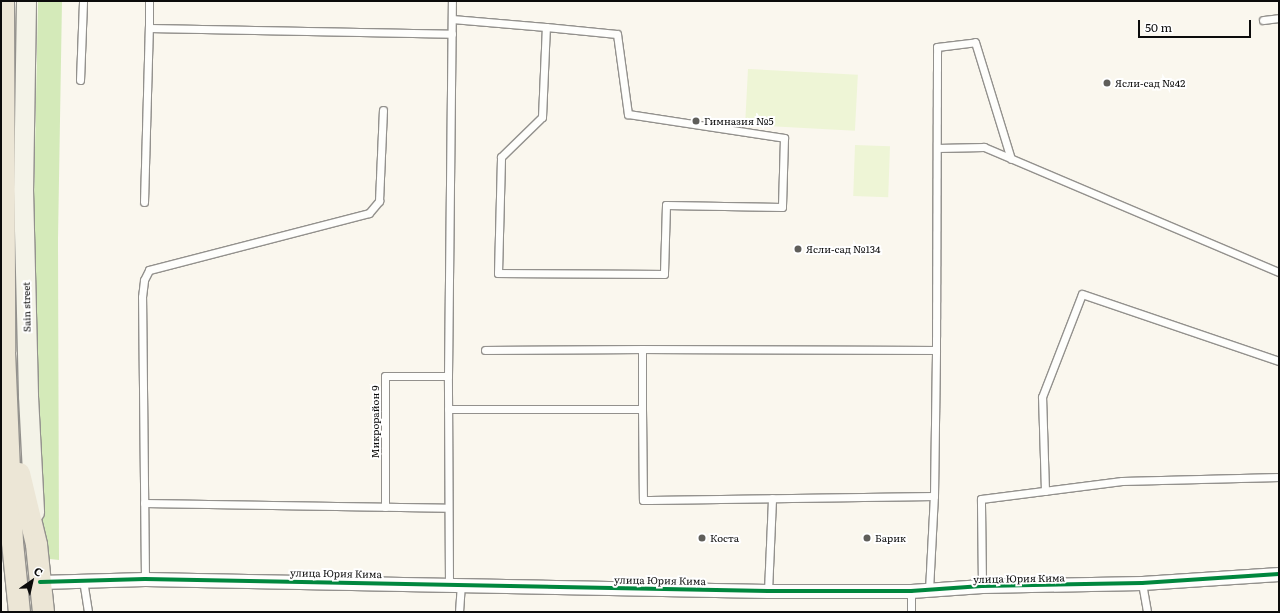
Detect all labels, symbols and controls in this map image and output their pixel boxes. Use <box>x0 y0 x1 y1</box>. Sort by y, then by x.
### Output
scale bar <box>1140 12 1253 38</box>
text: 50 m <box>1145 18 1172 36</box>
place label: Ясли-сад №42 <box>1115 77 1185 89</box>
marker: Ясли-сад №42 <box>1102 78 1112 88</box>
place label: Гимназия №5 <box>704 115 774 127</box>
marker: Гимназия №5 <box>691 116 701 126</box>
place label: Ясли-сад №134 <box>806 243 881 255</box>
marker: Ясли-сад №134 <box>793 244 803 254</box>
street label: Sain street <box>20 282 32 332</box>
street label: Микрорайон 9 <box>369 386 381 458</box>
place label: Коста <box>710 532 739 544</box>
place label: Барик <box>875 532 906 544</box>
marker: Коста <box>697 533 707 543</box>
marker: Барик <box>862 533 872 543</box>
north arrow <box>12 561 52 601</box>
text: С <box>31 562 46 580</box>
street label: улица Юрия Кима <box>290 566 382 580</box>
street label: улица Юрия Кима <box>973 571 1065 585</box>
street label: улица Юрия Кима <box>614 573 706 587</box>

